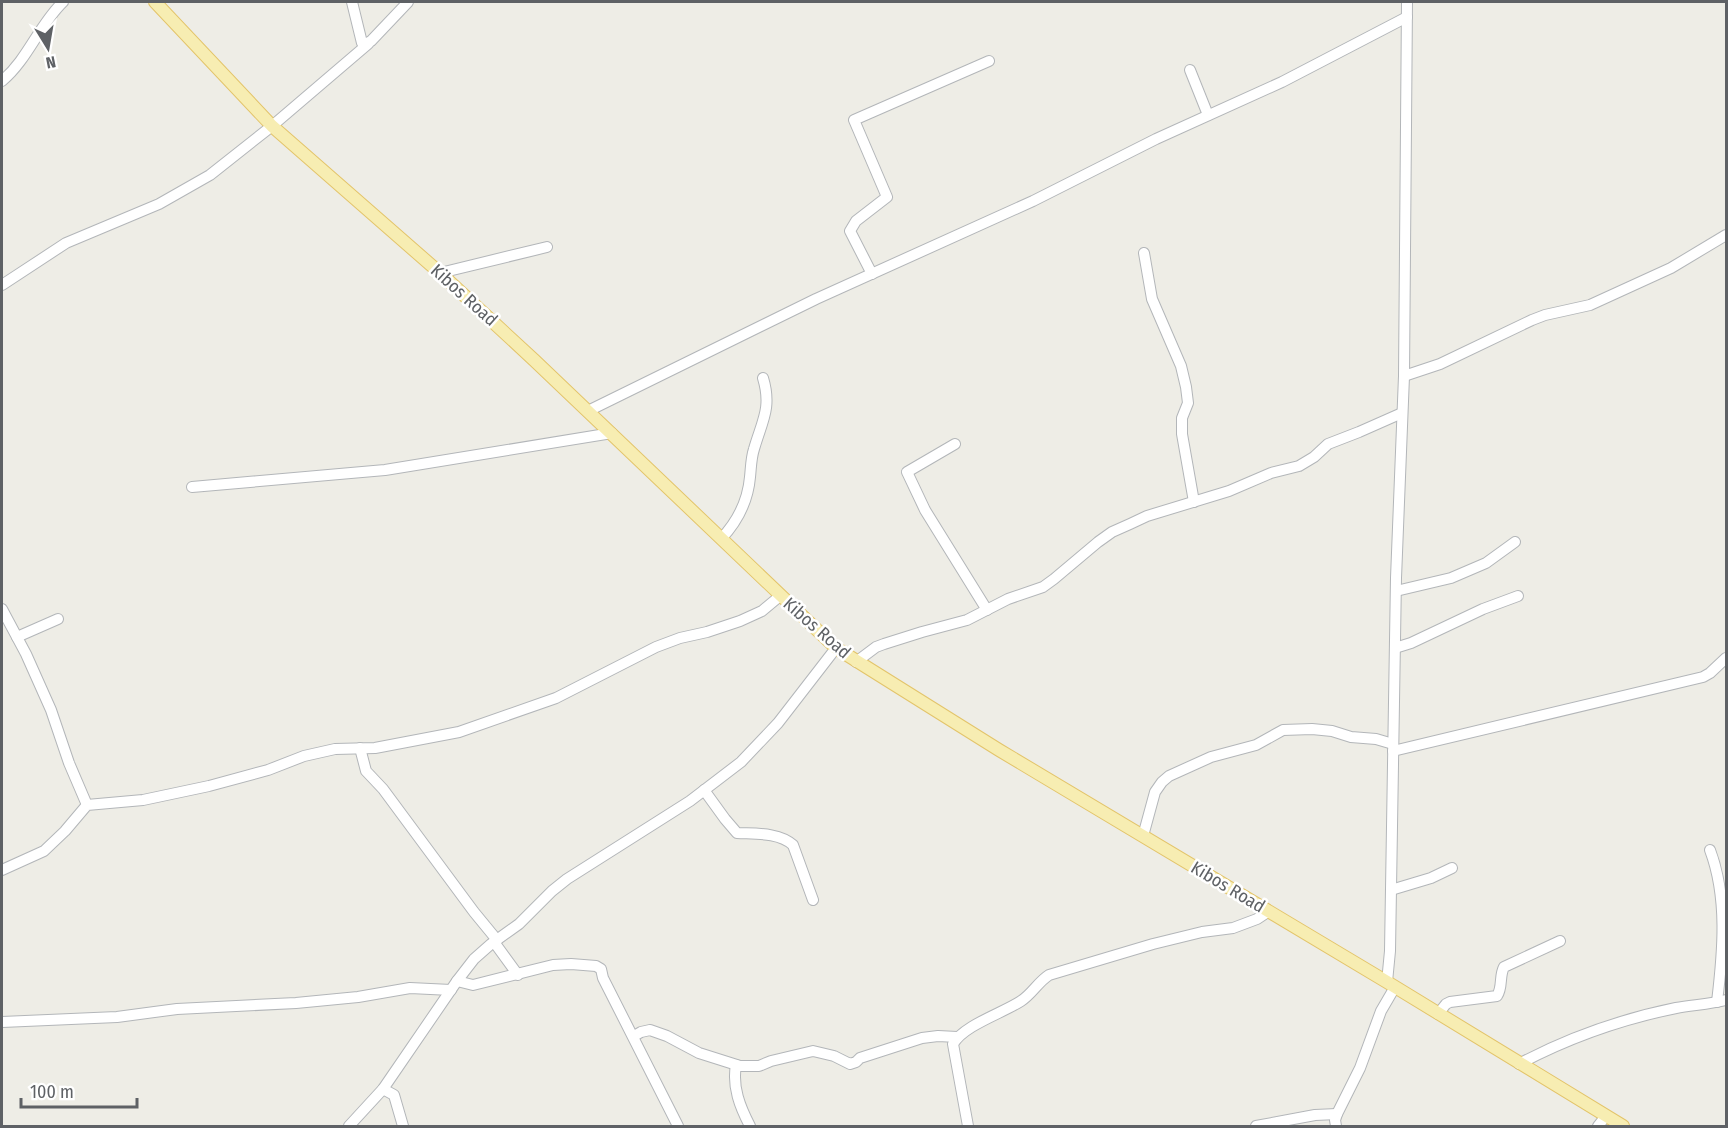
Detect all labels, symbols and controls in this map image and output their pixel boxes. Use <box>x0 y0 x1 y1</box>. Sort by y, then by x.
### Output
north arrow <box>18 18 78 78</box>
text: N <box>44 52 57 72</box>
street label: Kibos Road <box>426 259 502 331</box>
street label: Kibos Road <box>779 593 855 663</box>
street label: Kibos Road <box>1187 856 1269 918</box>
scale bar <box>21 1071 136 1109</box>
text: 100 m <box>30 1081 74 1103</box>

